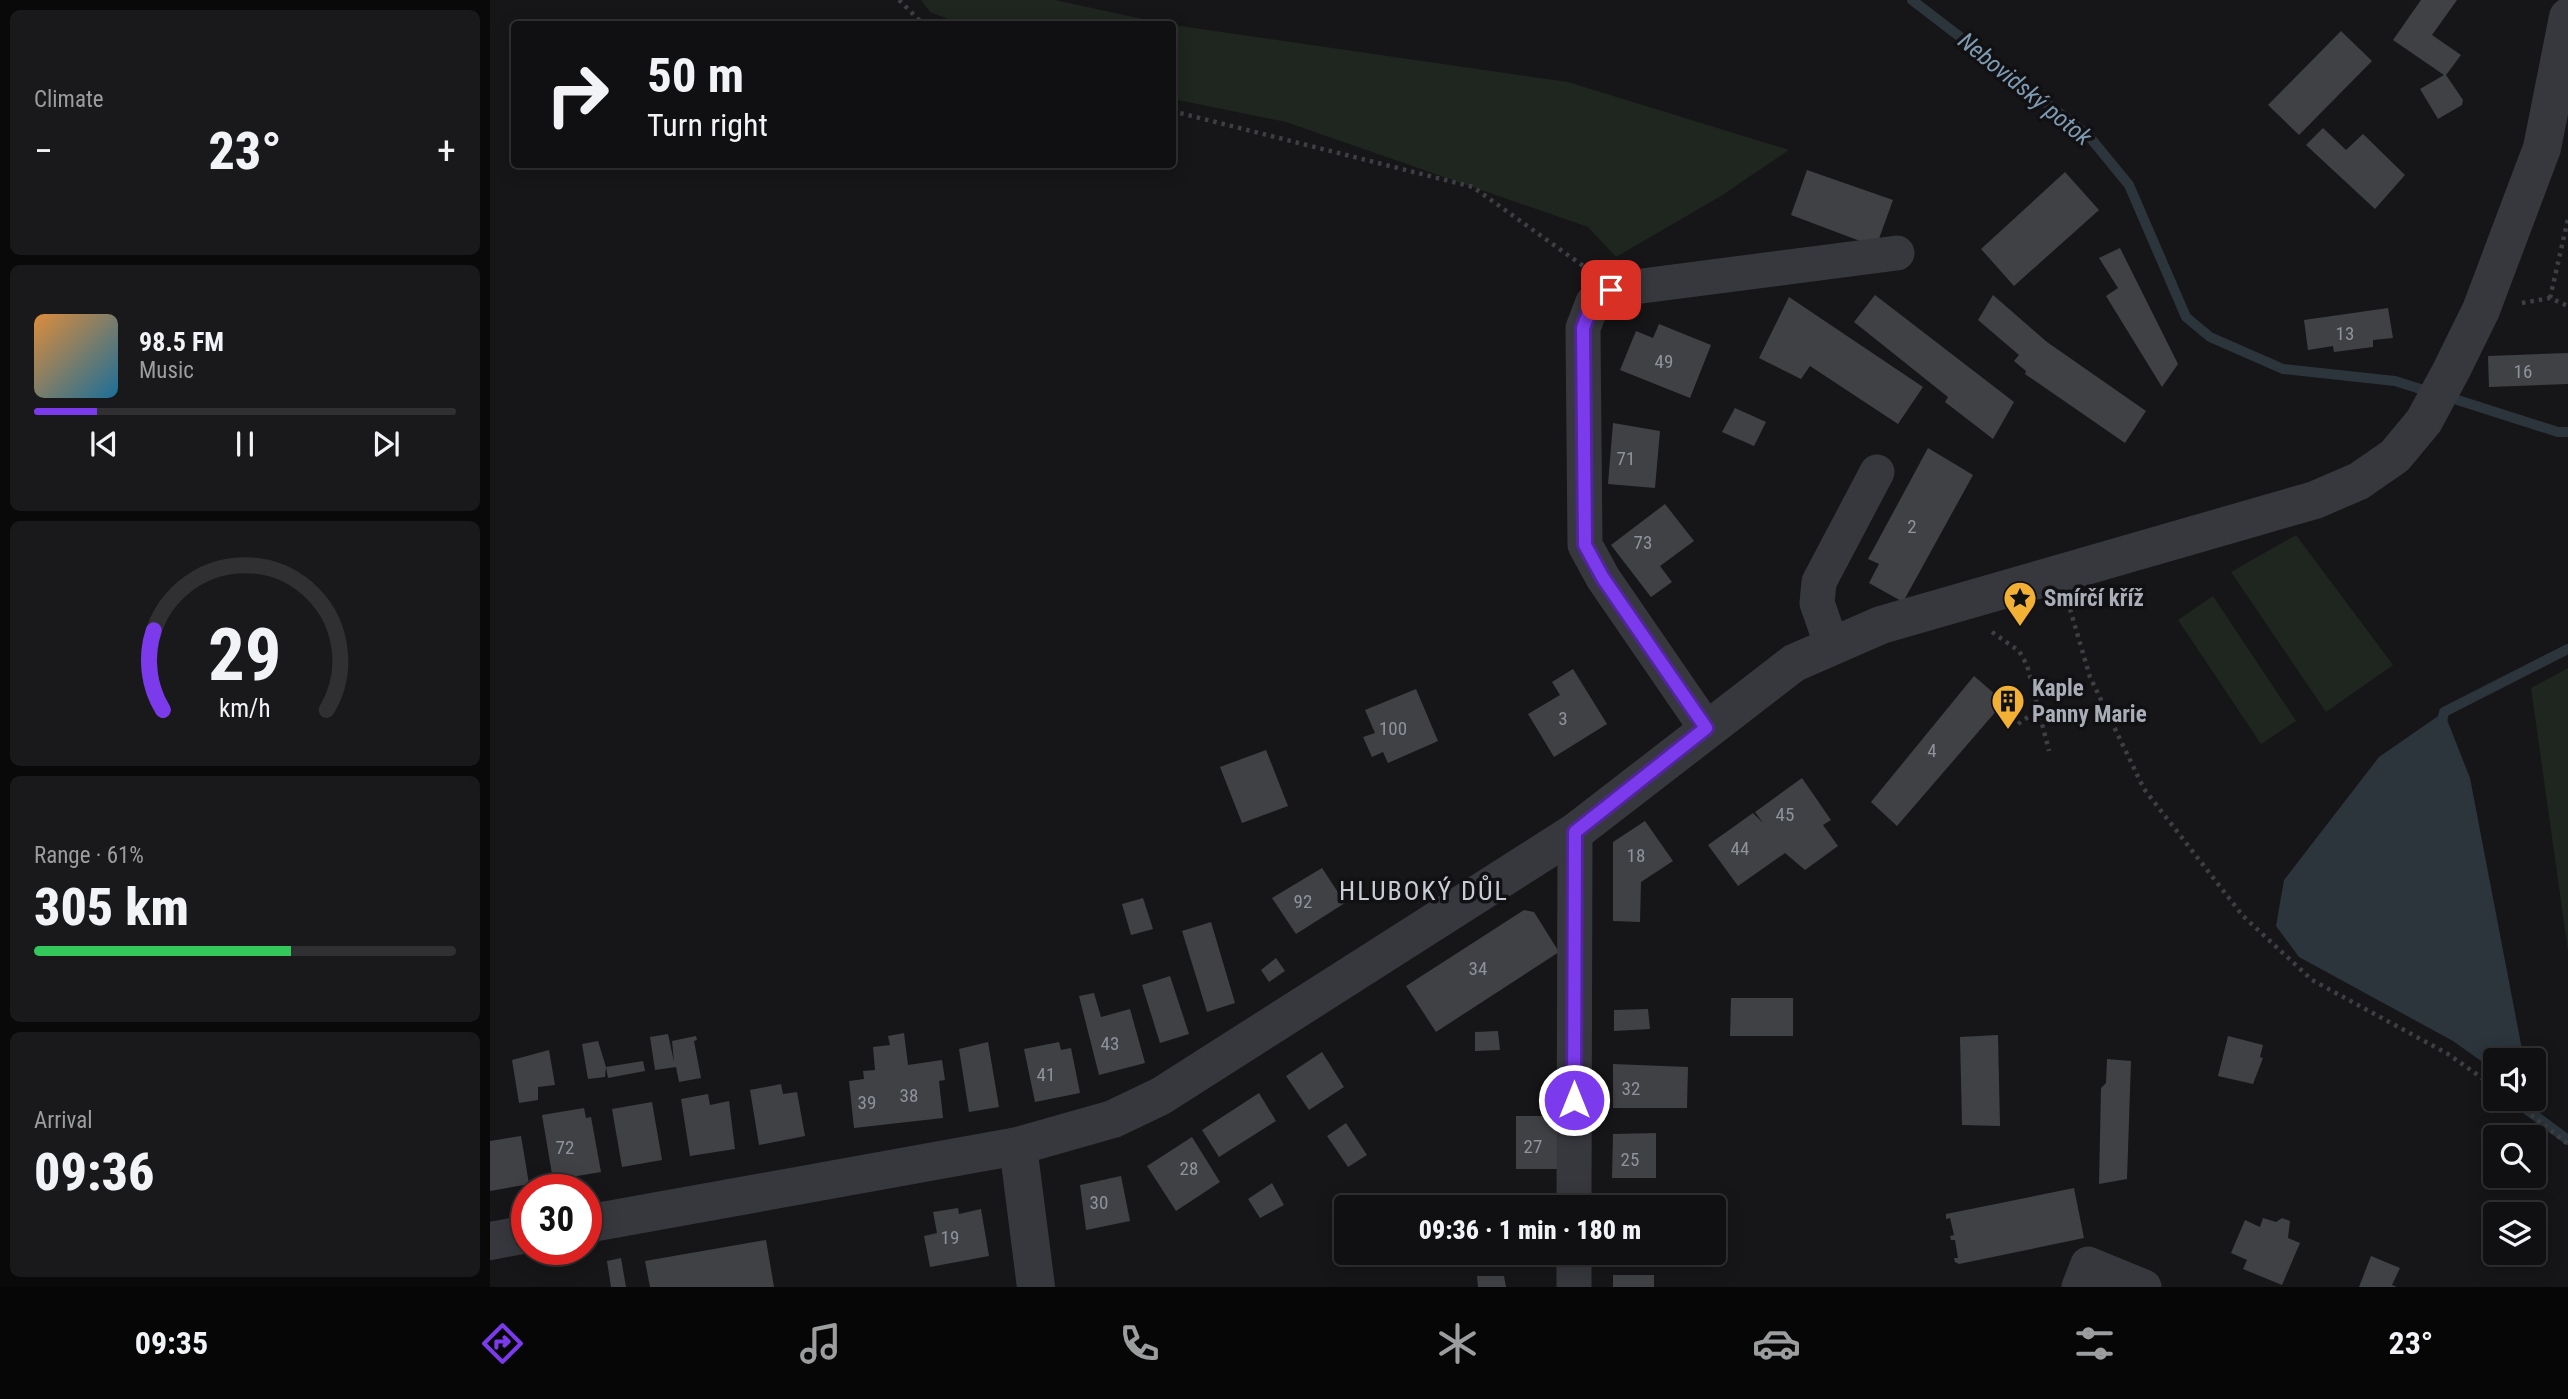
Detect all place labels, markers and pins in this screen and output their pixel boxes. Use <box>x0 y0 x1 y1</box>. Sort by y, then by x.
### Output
pin <box>1581 260 1641 320</box>
place icon: Smírčí kříž <box>2001 579 2039 628</box>
place label: Smírčí kříž <box>2044 585 2144 612</box>
place label: Kaple Panny Marie <box>2032 675 2147 728</box>
building icon: Kaple Panny Marie <box>1989 682 2027 731</box>

